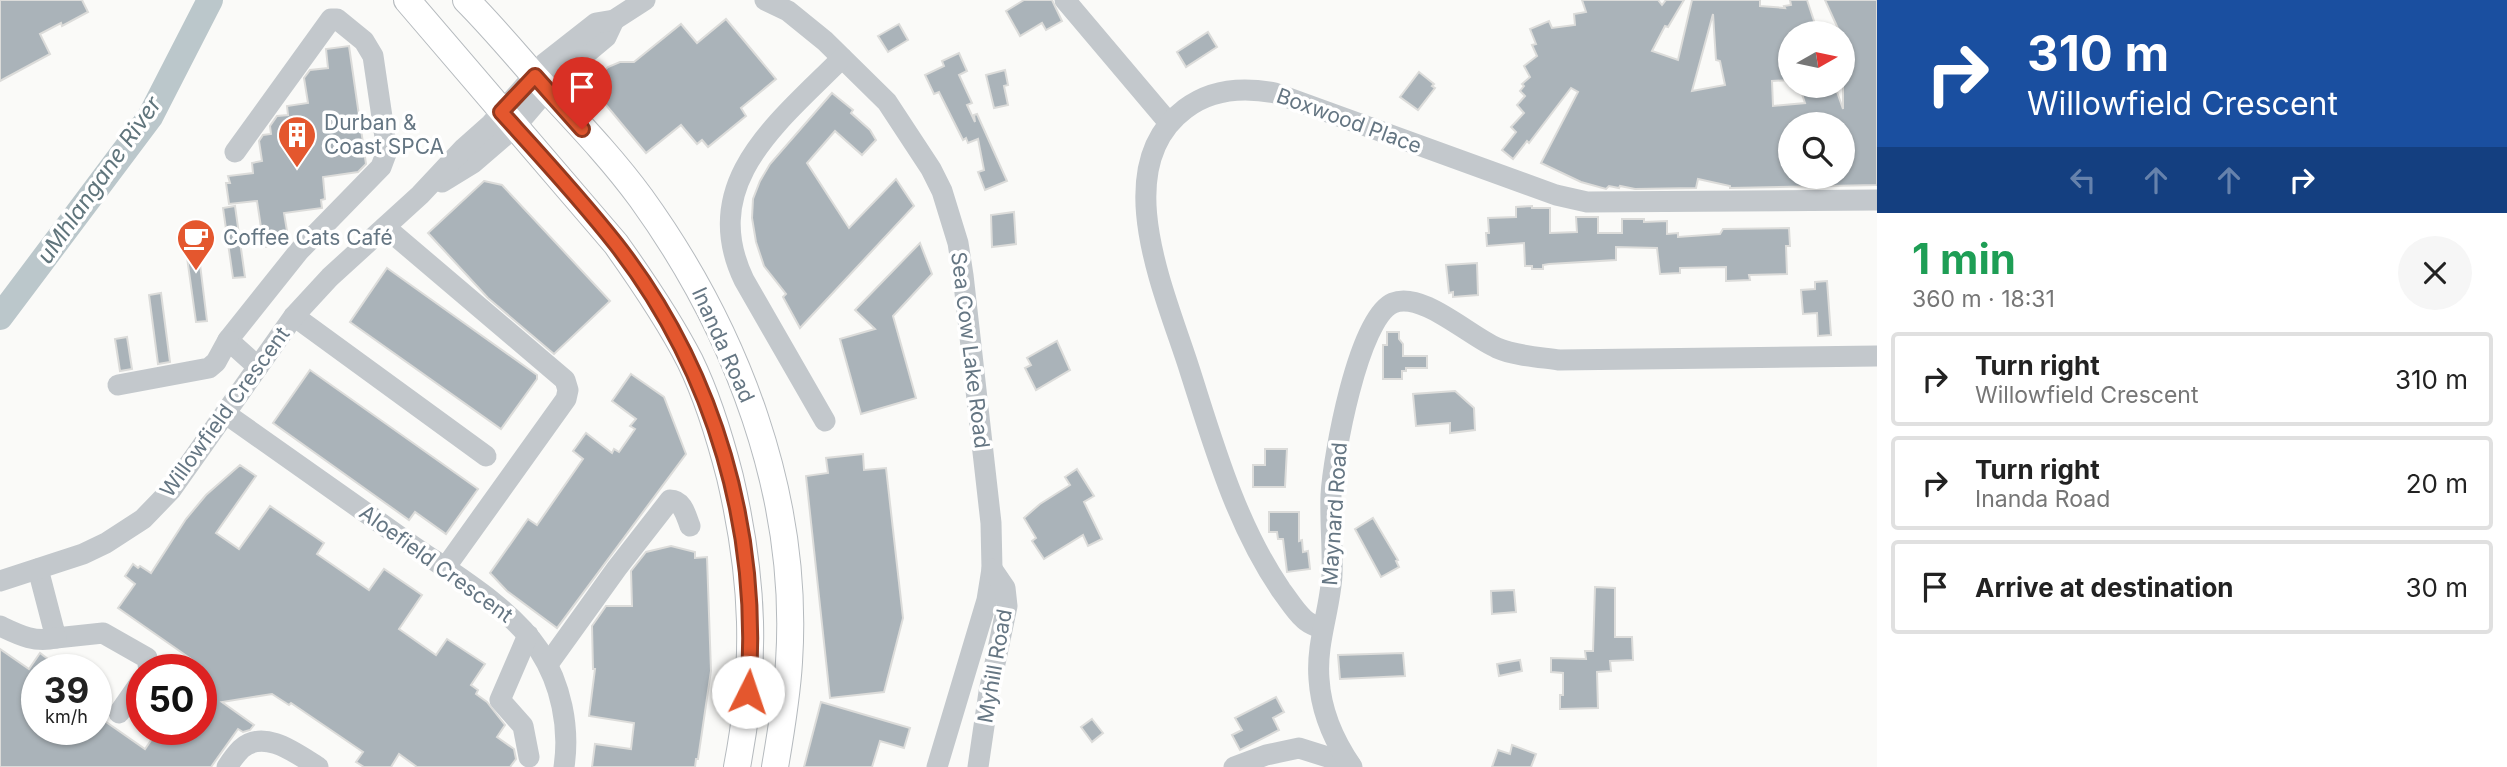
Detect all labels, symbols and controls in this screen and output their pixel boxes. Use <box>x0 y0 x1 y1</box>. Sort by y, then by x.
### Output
north arrow <box>1778 21 1855 98</box>
map controls <box>1778 21 1855 189</box>
text: 310 m <box>2027 24 2169 83</box>
icon: right <box>1912 28 2003 119</box>
pin <box>552 57 612 129</box>
icon: arrive <box>563 68 601 106</box>
street label: Boxwood Place <box>1273 83 1425 158</box>
text: Willowfield Crescent <box>2027 84 2338 123</box>
water label: uMhlangane River <box>31 90 168 269</box>
place label: Durban & Coast SPCA <box>324 110 444 159</box>
button: search <box>1778 112 1855 189</box>
building icon: Durban & Coast SPCA <box>276 114 318 169</box>
icon: left <box>2064 161 2102 199</box>
icon: ahead <box>2137 161 2175 199</box>
icon: ahead <box>2210 161 2248 199</box>
icon: right <box>2283 161 2321 199</box>
cafe icon: Coffee Cats Café <box>175 217 217 272</box>
place label: Coffee Cats Café <box>223 225 393 250</box>
text: 1 min <box>1912 233 2016 284</box>
button: close <box>2398 236 2472 310</box>
street label: Sea Cow Lake Road <box>946 250 995 450</box>
street label: Inanda Road <box>687 283 760 406</box>
text: 360 m · 18:31 <box>1912 285 2055 313</box>
street label: Willowfield Crescent <box>155 322 295 502</box>
text: Turn right <box>1975 350 2100 381</box>
icon: right <box>1916 360 1954 398</box>
text: 310 m <box>2395 364 2468 395</box>
text: Willowfield Crescent <box>1975 381 2198 409</box>
street label: Maynard Road <box>1317 442 1352 586</box>
text: Turn right <box>1975 454 2100 485</box>
icon: right <box>1916 464 1954 502</box>
text: 20 m <box>2406 468 2468 499</box>
text: Inanda Road <box>1975 485 2110 513</box>
street label: Aloefield Crescent <box>355 500 518 628</box>
icon: arrive <box>1916 568 1954 606</box>
text: Arrive at destination <box>1975 572 2234 603</box>
text: 30 m <box>2405 572 2468 603</box>
street label: Myhill Road <box>972 607 1017 725</box>
speed limit sign: 50 <box>126 654 217 745</box>
position arrow <box>711 655 785 729</box>
text: 39 <box>44 669 89 711</box>
text: km/h <box>45 706 88 727</box>

